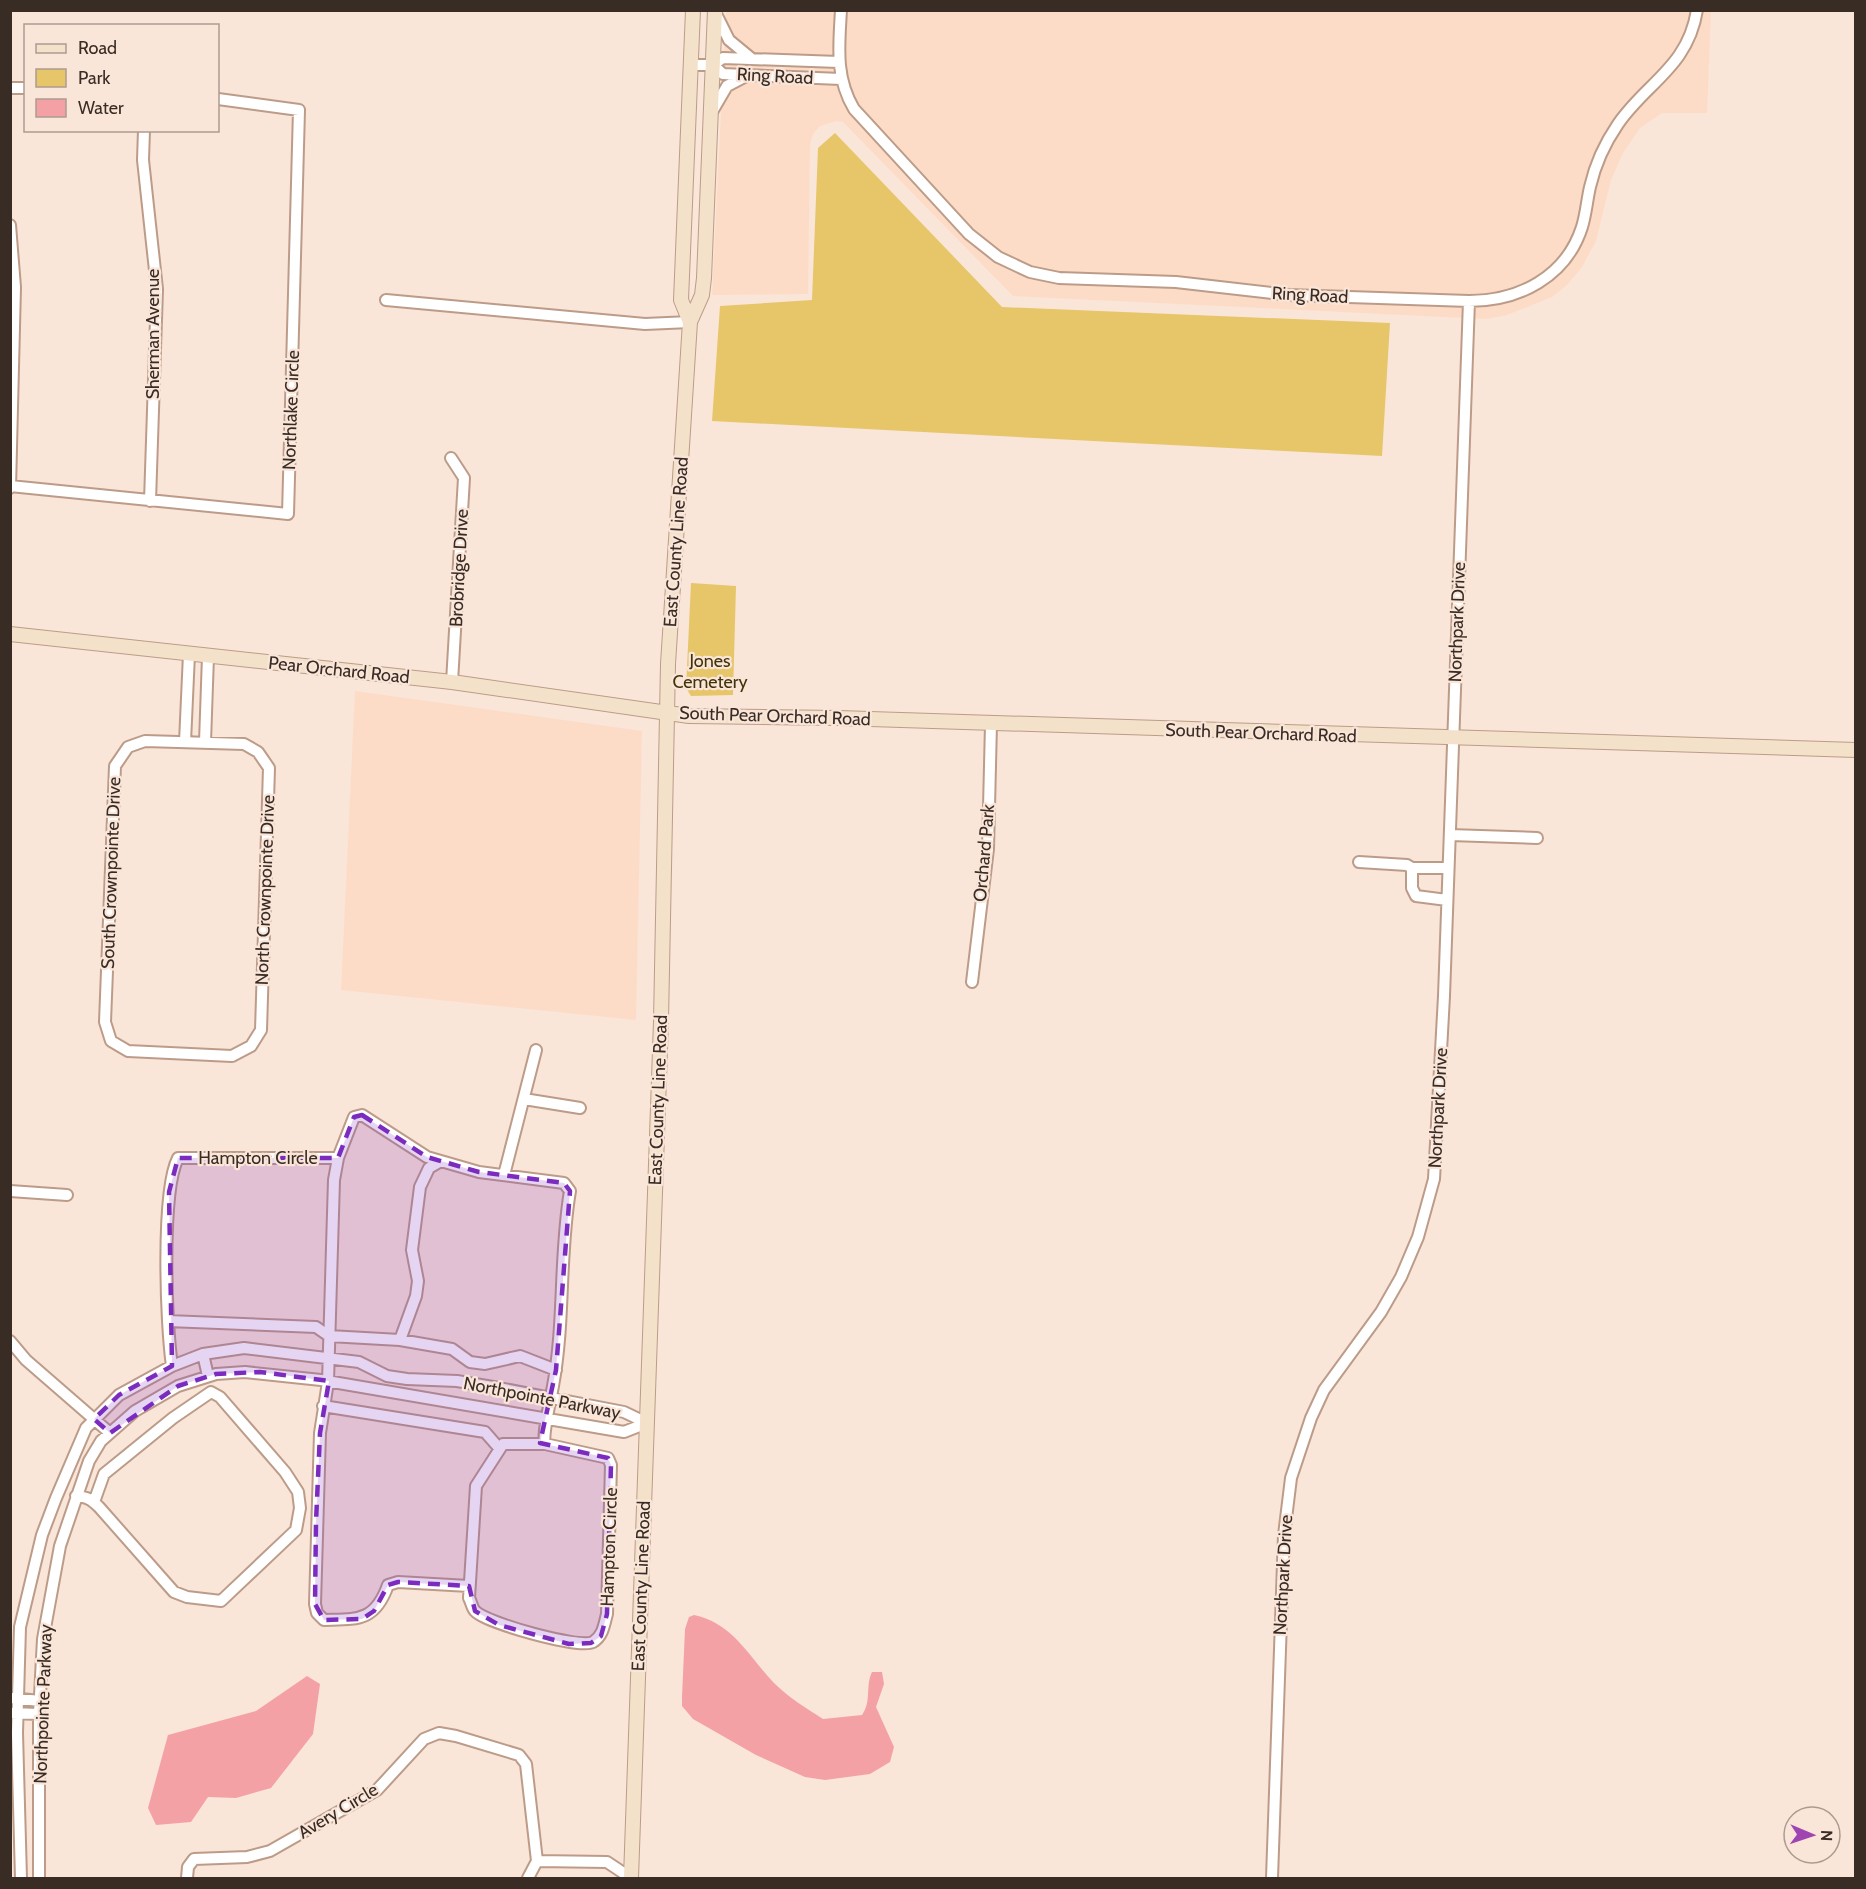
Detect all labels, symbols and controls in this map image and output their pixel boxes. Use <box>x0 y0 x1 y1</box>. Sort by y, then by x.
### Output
legend <box>24 24 219 132</box>
text: Road <box>78 37 117 59</box>
street label: Ring Road <box>736 63 814 89</box>
text: Park <box>78 67 111 89</box>
text: Water <box>78 97 124 119</box>
street label: Sherman Avenue <box>142 269 164 399</box>
street label: Ring Road <box>1271 282 1349 308</box>
street label: Northlake Circle <box>278 350 304 470</box>
street label: East County Line Road <box>659 456 693 628</box>
street label: Brobridge Drive <box>445 508 473 628</box>
street label: Northpark Drive <box>1444 561 1470 683</box>
park label: Jones Cemetery <box>672 650 748 693</box>
street label: Pear Orchard Road <box>267 652 411 688</box>
street label: South Pear Orchard Road <box>679 702 871 730</box>
street label: South Pear Orchard Road <box>1165 719 1357 747</box>
street label: South Crownpointe Drive <box>97 776 125 970</box>
street label: North Crownpointe Drive <box>251 794 279 986</box>
street label: Orchard Park <box>969 802 999 903</box>
street label: East County Line Road <box>644 1014 672 1186</box>
street label: Northpark Drive <box>1424 1047 1452 1169</box>
street label: Hampton Circle <box>198 1147 318 1169</box>
street label: Northpointe Parkway <box>462 1372 622 1424</box>
street label: Hampton Circle <box>596 1487 622 1607</box>
street label: East County Line Road <box>627 1500 655 1672</box>
street label: Northpark Drive <box>1269 1514 1297 1636</box>
street label: Northpointe Parkway <box>29 1624 57 1784</box>
street label: Avery Circle <box>294 1778 382 1844</box>
north arrow <box>1782 1805 1842 1865</box>
text: N <box>1817 1830 1836 1841</box>

